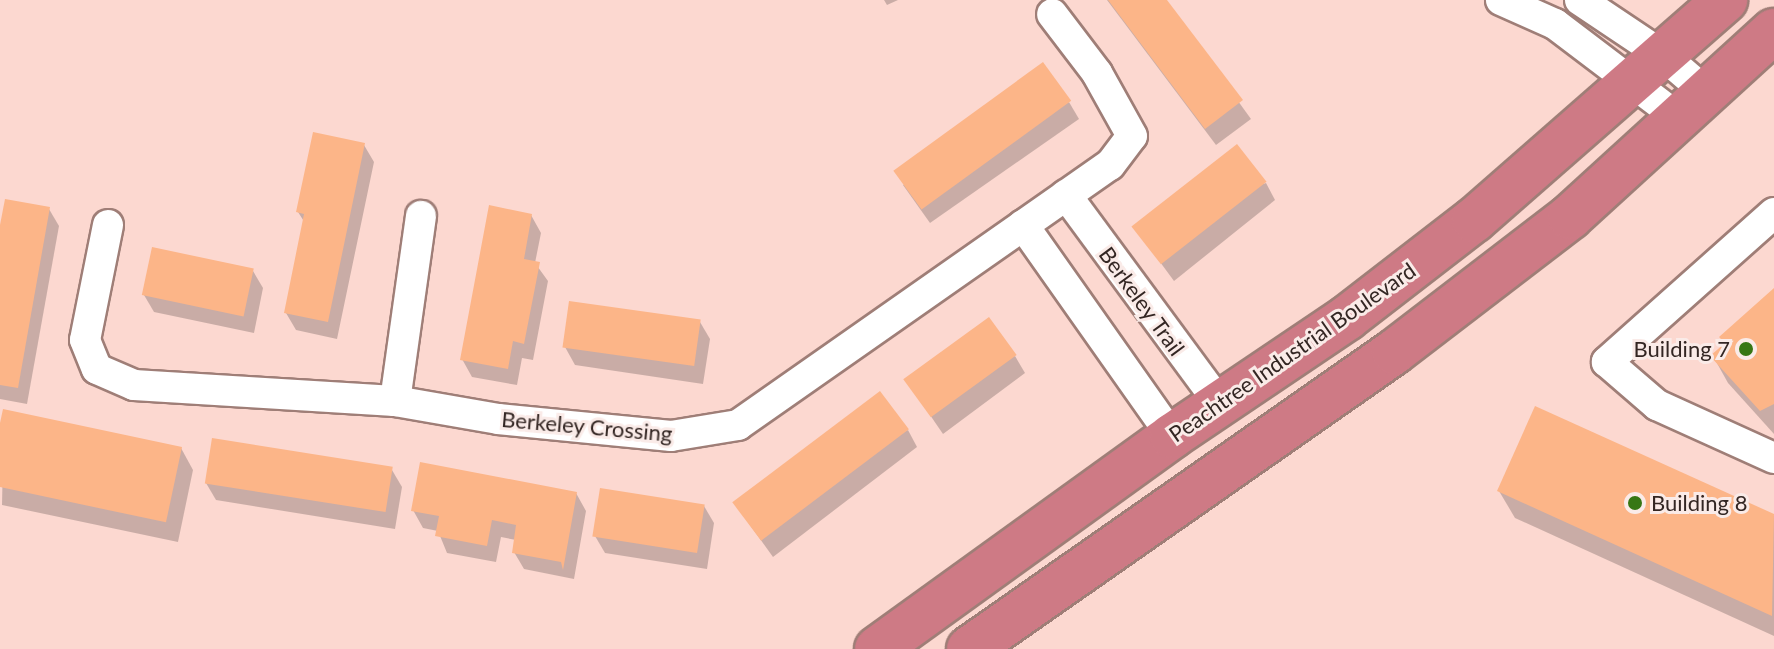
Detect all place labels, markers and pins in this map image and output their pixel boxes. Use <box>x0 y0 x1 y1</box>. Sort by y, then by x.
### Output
place label: Building 7 <box>1634 336 1730 362</box>
marker: Building 7 <box>1737 340 1755 358</box>
place label: Building 8 <box>1651 490 1747 516</box>
marker: Building 8 <box>1626 494 1644 512</box>

